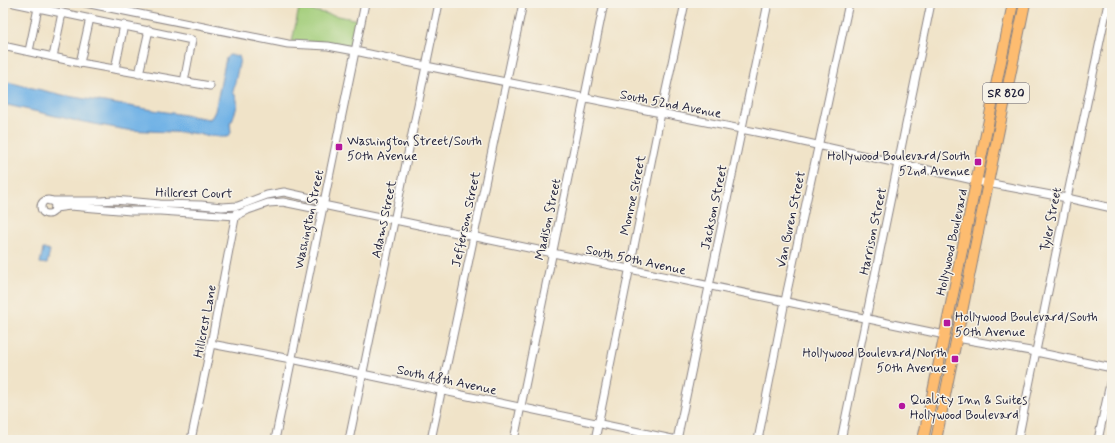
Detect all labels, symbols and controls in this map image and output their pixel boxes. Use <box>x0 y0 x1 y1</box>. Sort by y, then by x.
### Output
road number: SR 820 <box>983 83 1029 103</box>
street label: South 52nd Avenue <box>619 86 723 123</box>
place label: Washington Street/South 50th Avenue <box>347 133 482 165</box>
marker: Washington Street/South 50th Avenue <box>334 142 344 152</box>
place label: Hollywood Boulevard/South 52nd Avenue <box>827 148 970 180</box>
street label: Monroe Street <box>617 153 650 237</box>
marker: Hollywood Boulevard/South 52nd Avenue <box>973 157 983 167</box>
street label: Jackson Street <box>697 163 732 251</box>
street label: Washington Street <box>291 168 330 271</box>
street label: Jefferson Street <box>448 169 485 269</box>
street label: Van Buren Street <box>773 169 810 269</box>
street label: Madison Street <box>532 177 565 262</box>
street label: Adams Street <box>368 179 401 260</box>
street label: Hillcrest Court <box>155 184 233 203</box>
street label: Harrison Street <box>856 186 891 277</box>
street label: Tyler Street <box>1037 186 1066 253</box>
street label: Hollywood Boulevard <box>933 187 972 297</box>
street label: South 50th Avenue <box>584 242 687 279</box>
street label: Hillcrest Lane <box>190 283 221 359</box>
place label: Hollywood Boulevard/South 50th Avenue <box>955 309 1098 341</box>
marker: Hollywood Boulevard/South 50th Avenue <box>942 318 952 328</box>
place label: Hollywood Boulevard/North 50th Avenue <box>802 345 947 377</box>
marker: Hollywood Boulevard/North 50th Avenue <box>950 354 960 364</box>
street label: South 48th Avenue <box>395 362 498 399</box>
place label: Quality Inn & Suites Hollywood Boulevard <box>910 392 1027 424</box>
marker: Quality Inn & Suites Hollywood Boulevard <box>897 401 907 411</box>

